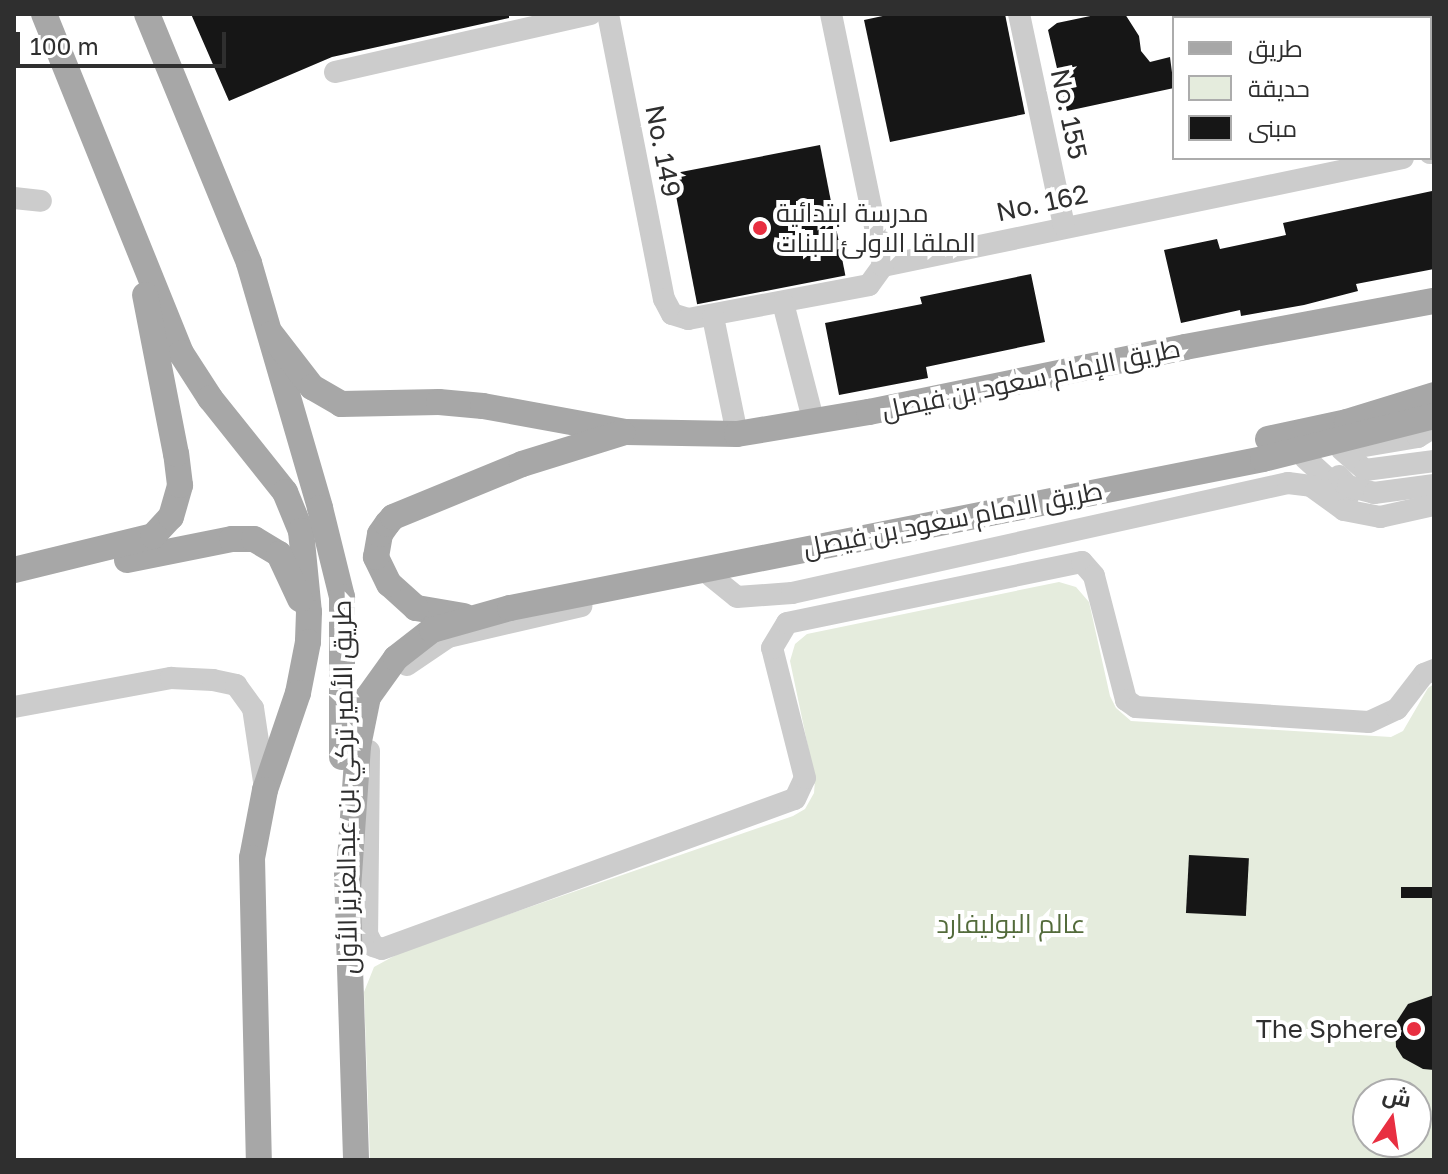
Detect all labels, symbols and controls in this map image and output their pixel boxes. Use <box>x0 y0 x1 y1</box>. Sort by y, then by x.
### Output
scale bar <box>20 16 230 66</box>
legend <box>1172 16 1432 160</box>
text: 100 m <box>30 31 99 60</box>
text: طريق <box>1248 33 1303 62</box>
street label: No. 155 <box>1044 66 1094 162</box>
text: حديقة <box>1248 73 1310 102</box>
street label: No. 149 <box>639 102 687 200</box>
text: مبنى <box>1248 113 1297 142</box>
street label: No. 162 <box>993 178 1091 228</box>
place label: مدرسة ابتدائية الملقا الاولئ للبنات <box>776 197 976 258</box>
marker: مدرسة ابتدائية الملقا الاولئ للبنات <box>751 219 769 237</box>
street label: طريق الإمام سعود بن فيصل <box>879 332 1183 426</box>
street label: طريق الامام سعود بن فيصل <box>801 475 1105 563</box>
street label: طريق الأمير تركي بن عبدالعزيز الأول <box>326 600 364 974</box>
park label: عالم البوليفارد <box>936 908 1086 940</box>
place label: The Sphere <box>1256 1013 1398 1045</box>
marker: The Sphere <box>1405 1020 1423 1038</box>
north arrow <box>1352 1078 1432 1158</box>
text: ش <box>1380 1080 1414 1112</box>

